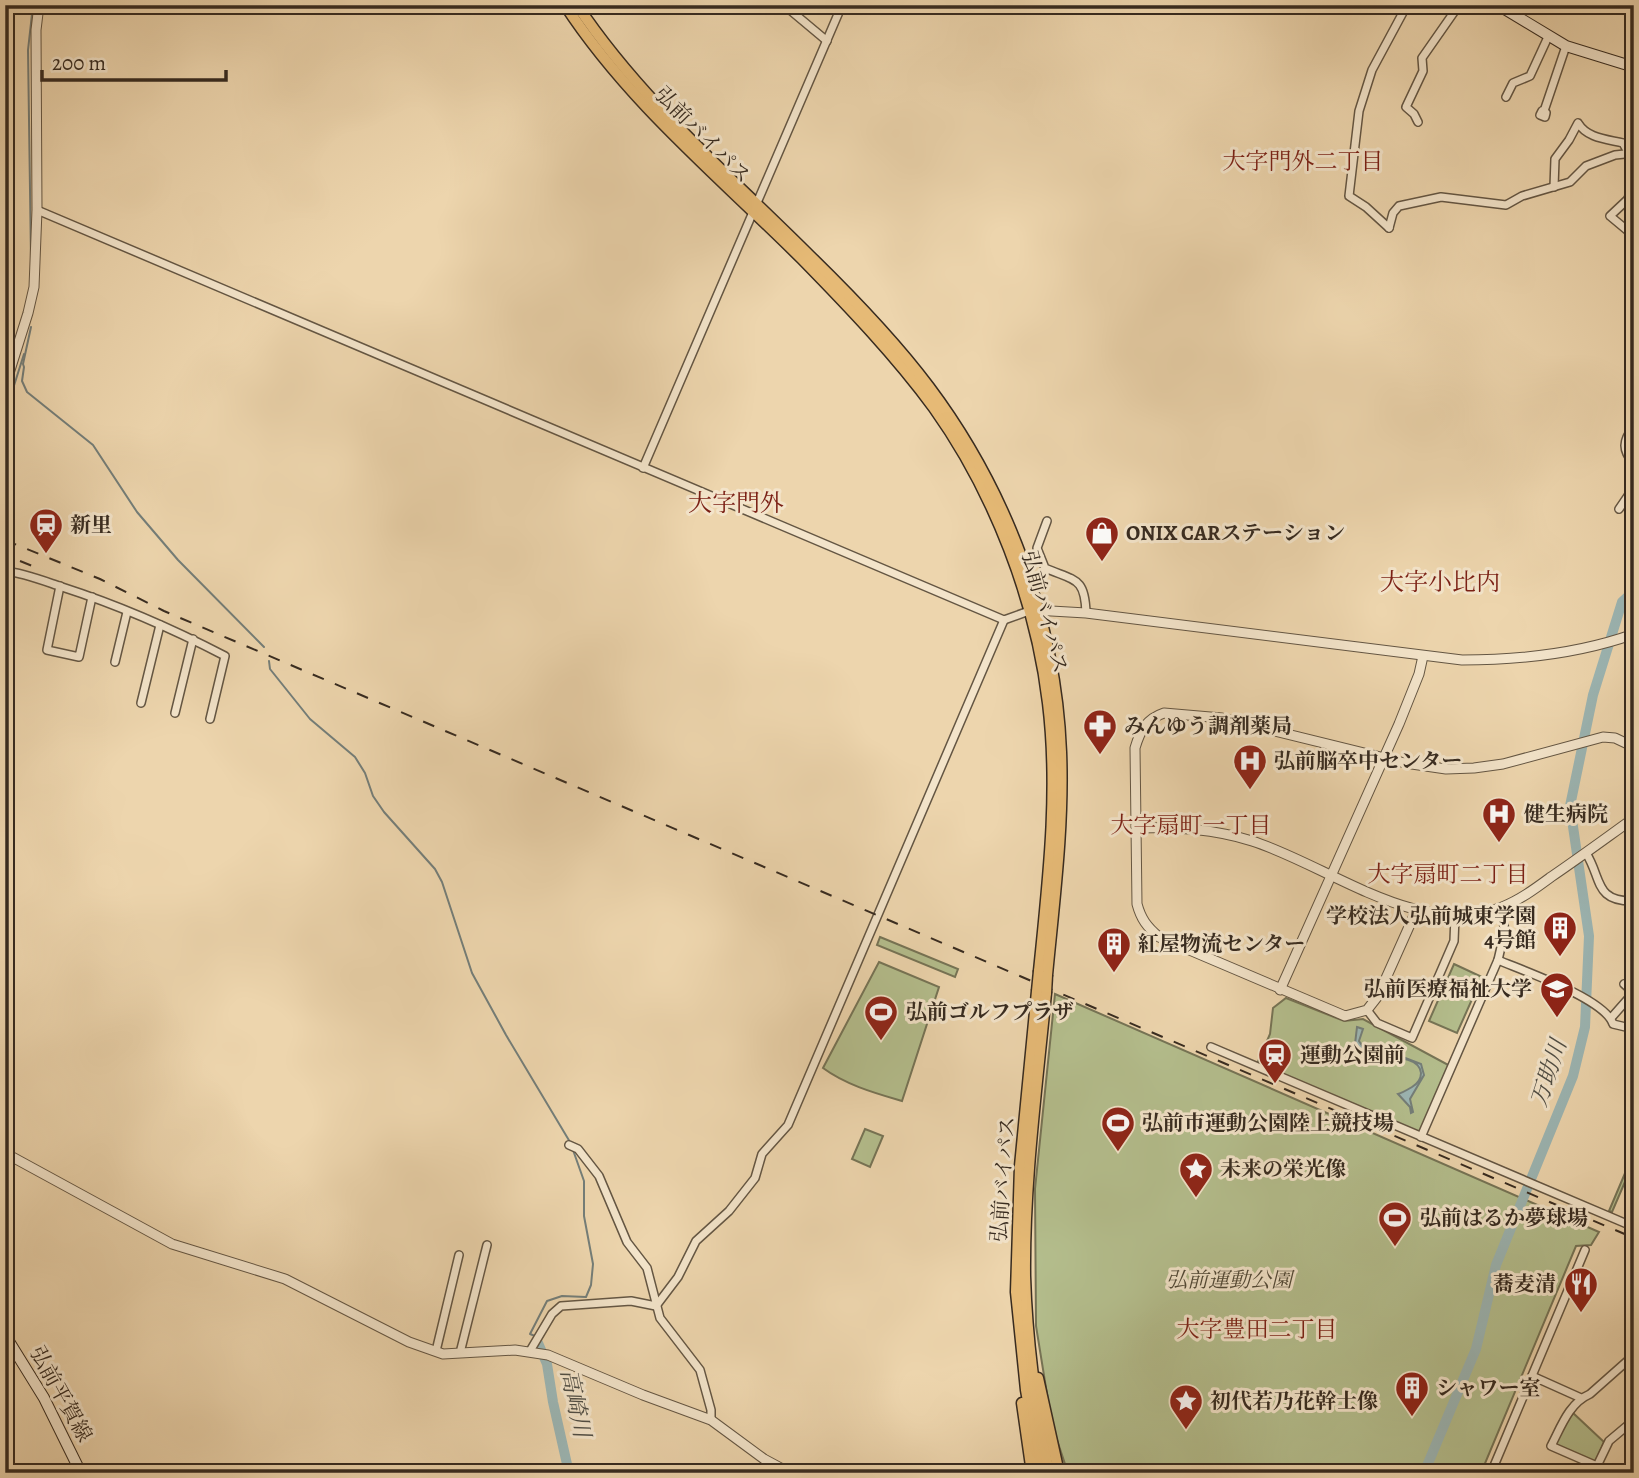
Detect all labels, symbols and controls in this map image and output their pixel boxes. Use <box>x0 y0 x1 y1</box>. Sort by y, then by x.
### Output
scale bar <box>42 38 226 82</box>
text: 200 m <box>52 49 106 77</box>
street label: 弘前バイパス <box>649 81 757 189</box>
district label: 大字門外二丁目 <box>1223 146 1384 177</box>
district label: 大字門外 <box>688 487 784 519</box>
station icon: 新里 <box>27 506 65 555</box>
place label: 新里 <box>70 511 112 539</box>
shop icon: ONIX CARステーション <box>1083 514 1121 563</box>
place label: ONIX CARステーション <box>1126 519 1345 547</box>
street label: 弘前バイパス <box>1015 548 1075 676</box>
district label: 大字小比内 <box>1380 566 1500 598</box>
pharmacy icon: みんゆう調剤薬局 <box>1081 707 1119 756</box>
place label: みんゆう調剤薬局 <box>1124 712 1292 740</box>
hospital icon: 弘前脳卒中センター <box>1231 742 1269 791</box>
place label: 弘前脳卒中センター <box>1274 747 1462 775</box>
hospital icon: 健生病院 <box>1480 795 1518 844</box>
place label: 健生病院 <box>1524 800 1608 828</box>
district label: 大字扇町一丁目 <box>1111 810 1272 841</box>
district label: 大字扇町二丁目 <box>1368 859 1529 890</box>
place label: 学校法人弘前城東学園 4号館 <box>1326 902 1536 954</box>
building icon: 学校法人弘前城東学園 4号館 <box>1541 909 1579 958</box>
building icon: 紅屋物流センター <box>1095 925 1133 974</box>
place label: 紅屋物流センター <box>1138 930 1305 958</box>
school or university icon: 弘前医療福祉大学 <box>1538 970 1576 1019</box>
place label: 弘前医療福祉大学 <box>1364 975 1532 1003</box>
sports icon: 弘前ゴルフプラザ <box>862 993 900 1042</box>
place label: 弘前ゴルフプラザ <box>906 998 1074 1026</box>
water label: 万助川 <box>1523 1033 1575 1111</box>
station icon: 運動公園前 <box>1256 1036 1294 1085</box>
place label: 運動公園前 <box>1300 1041 1405 1069</box>
sports icon: 弘前市運動公園陸上競技場 <box>1099 1104 1137 1153</box>
place label: 弘前市運動公園陸上競技場 <box>1142 1109 1394 1137</box>
street label: 弘前バイパス <box>985 1115 1021 1243</box>
place icon: 未来の栄光像 <box>1177 1150 1215 1199</box>
place label: 未来の栄光像 <box>1220 1155 1346 1183</box>
sports icon: 弘前はるか夢球場 <box>1376 1199 1414 1248</box>
place label: 弘前はるか夢球場 <box>1420 1204 1588 1232</box>
restaurant icon: 蕎麦清 <box>1562 1265 1600 1314</box>
park label: 弘前運動公園 <box>1166 1266 1295 1294</box>
place label: 蕎麦清 <box>1493 1270 1556 1298</box>
district label: 大字豊田二丁目 <box>1177 1314 1338 1345</box>
street label: 弘前平賀線 <box>23 1341 99 1447</box>
water label: 高崎川 <box>553 1366 598 1443</box>
building icon: シャワー室 <box>1393 1369 1431 1418</box>
place label: シャワー室 <box>1436 1374 1541 1402</box>
place icon: 初代若乃花幹士像 <box>1167 1382 1205 1431</box>
place label: 初代若乃花幹士像 <box>1210 1387 1378 1415</box>

